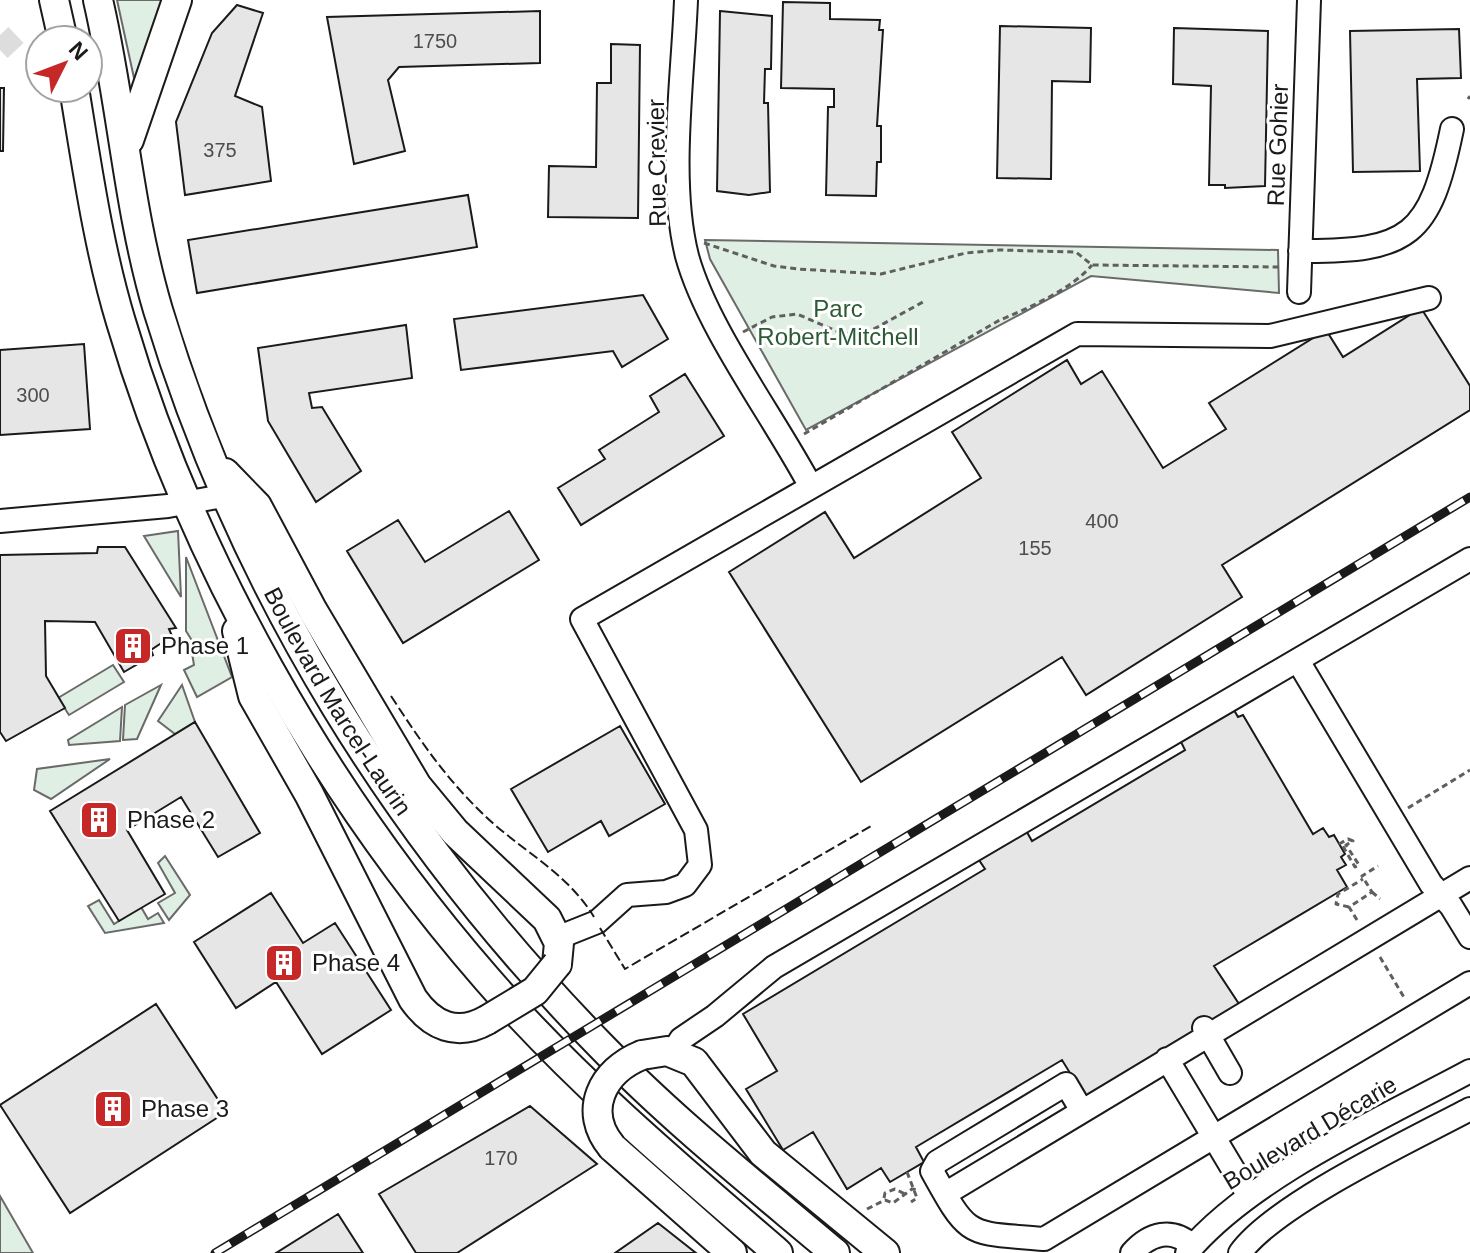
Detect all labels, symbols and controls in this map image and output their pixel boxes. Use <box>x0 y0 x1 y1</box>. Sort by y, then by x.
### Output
north arrow <box>24 24 104 104</box>
house number: 1750 <box>413 30 457 52</box>
text: N <box>64 37 93 65</box>
street label: Rue Gohier <box>1262 83 1293 207</box>
street label: Rue Crevier <box>642 99 671 227</box>
house number: 375 <box>203 139 237 161</box>
park label: Parc Robert-Mitchell <box>757 295 919 350</box>
house number: 300 <box>16 384 50 406</box>
house number: 400 <box>1085 510 1119 532</box>
house number: 155 <box>1018 537 1052 559</box>
street label: Boulevard Marcel-Laurin <box>259 583 417 820</box>
building icon: Phase 1 <box>112 625 154 667</box>
place label: Phase 1 <box>161 632 249 659</box>
building icon: Phase 2 <box>78 799 120 841</box>
place label: Phase 2 <box>127 806 215 833</box>
building icon: Phase 4 <box>263 942 305 984</box>
place label: Phase 4 <box>312 949 400 976</box>
street label: Boulevard Décarie <box>1218 1070 1401 1195</box>
building icon: Phase 3 <box>92 1088 134 1130</box>
place label: Phase 3 <box>141 1095 229 1122</box>
house number: 170 <box>484 1147 518 1169</box>

